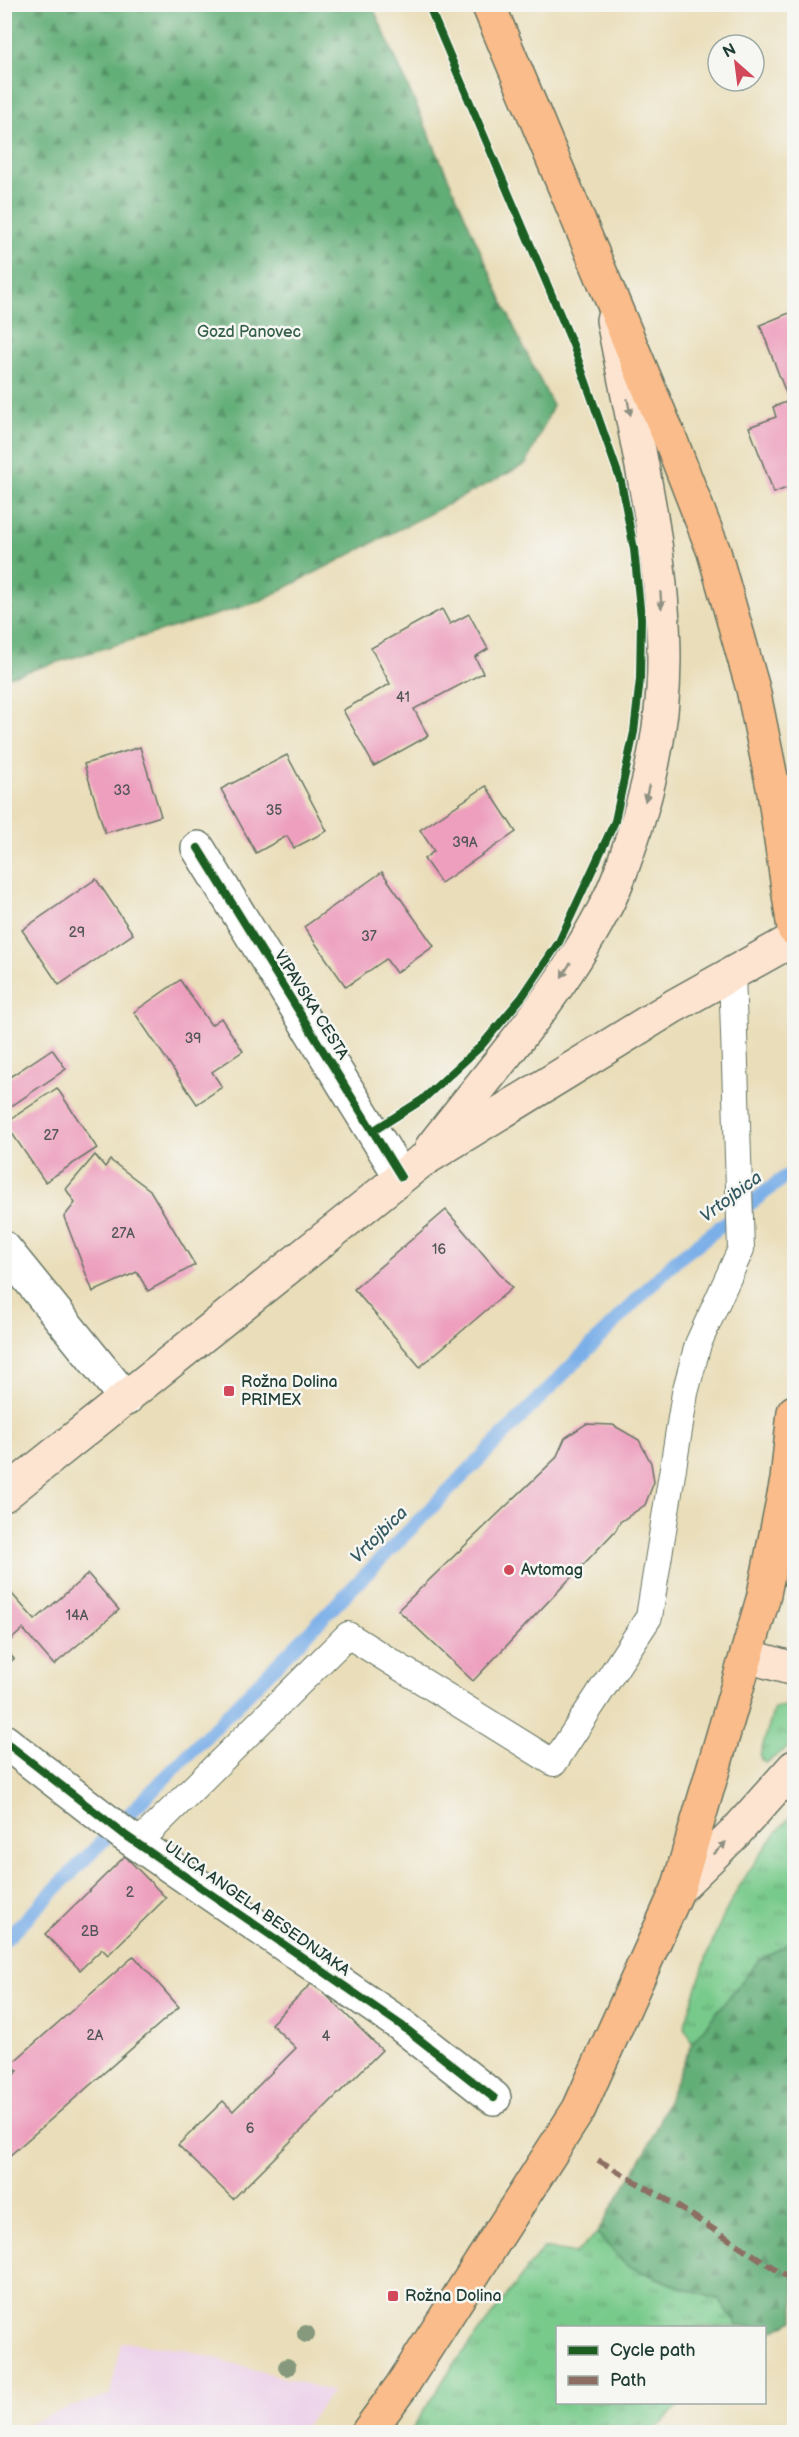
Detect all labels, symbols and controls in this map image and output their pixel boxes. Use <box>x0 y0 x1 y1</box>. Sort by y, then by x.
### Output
north arrow <box>706 33 766 93</box>
text: N <box>720 40 739 62</box>
park label: Gozd Panovec <box>197 323 301 342</box>
one-way arrow <box>625 398 634 417</box>
one-way arrow <box>657 590 666 609</box>
house number: 41 <box>396 689 410 706</box>
house number: 33 <box>113 782 131 799</box>
one-way arrow <box>641 784 651 802</box>
house number: 35 <box>266 802 282 819</box>
house number: 39A <box>452 834 478 851</box>
house number: 29 <box>69 924 85 941</box>
house number: 37 <box>361 928 377 945</box>
street label: VIPAVSKA CESTA <box>270 947 352 1063</box>
one-way arrow <box>561 961 572 978</box>
house number: 39 <box>185 1030 201 1047</box>
house number: 27 <box>43 1127 59 1144</box>
water label: Vrtojbica <box>696 1167 766 1227</box>
house number: 27A <box>111 1225 135 1242</box>
house number: 16 <box>432 1241 446 1258</box>
place label: Rožna Dolina PRIMEX <box>241 1373 338 1410</box>
marker: Rožna Dolina PRIMEX <box>222 1384 236 1398</box>
water label: Vrtojbica <box>346 1502 412 1568</box>
place label: Avtomag <box>521 1561 583 1580</box>
marker: Avtomag <box>502 1563 516 1577</box>
house number: 14A <box>66 1607 89 1624</box>
street label: ULICA ANGELA BESEDNJAKA <box>161 1838 354 1981</box>
one-way arrow <box>712 1842 726 1856</box>
house number: 2 <box>126 1884 135 1901</box>
house number: 2B <box>81 1923 99 1940</box>
house number: 2A <box>87 2027 104 2044</box>
house number: 4 <box>322 2028 331 2045</box>
house number: 6 <box>246 2120 255 2137</box>
place label: Rožna Dolina <box>405 2287 502 2306</box>
marker: Rožna Dolina <box>386 2289 400 2303</box>
legend <box>556 2326 766 2404</box>
text: Cycle path <box>610 2340 696 2361</box>
text: Path <box>610 2370 646 2391</box>

